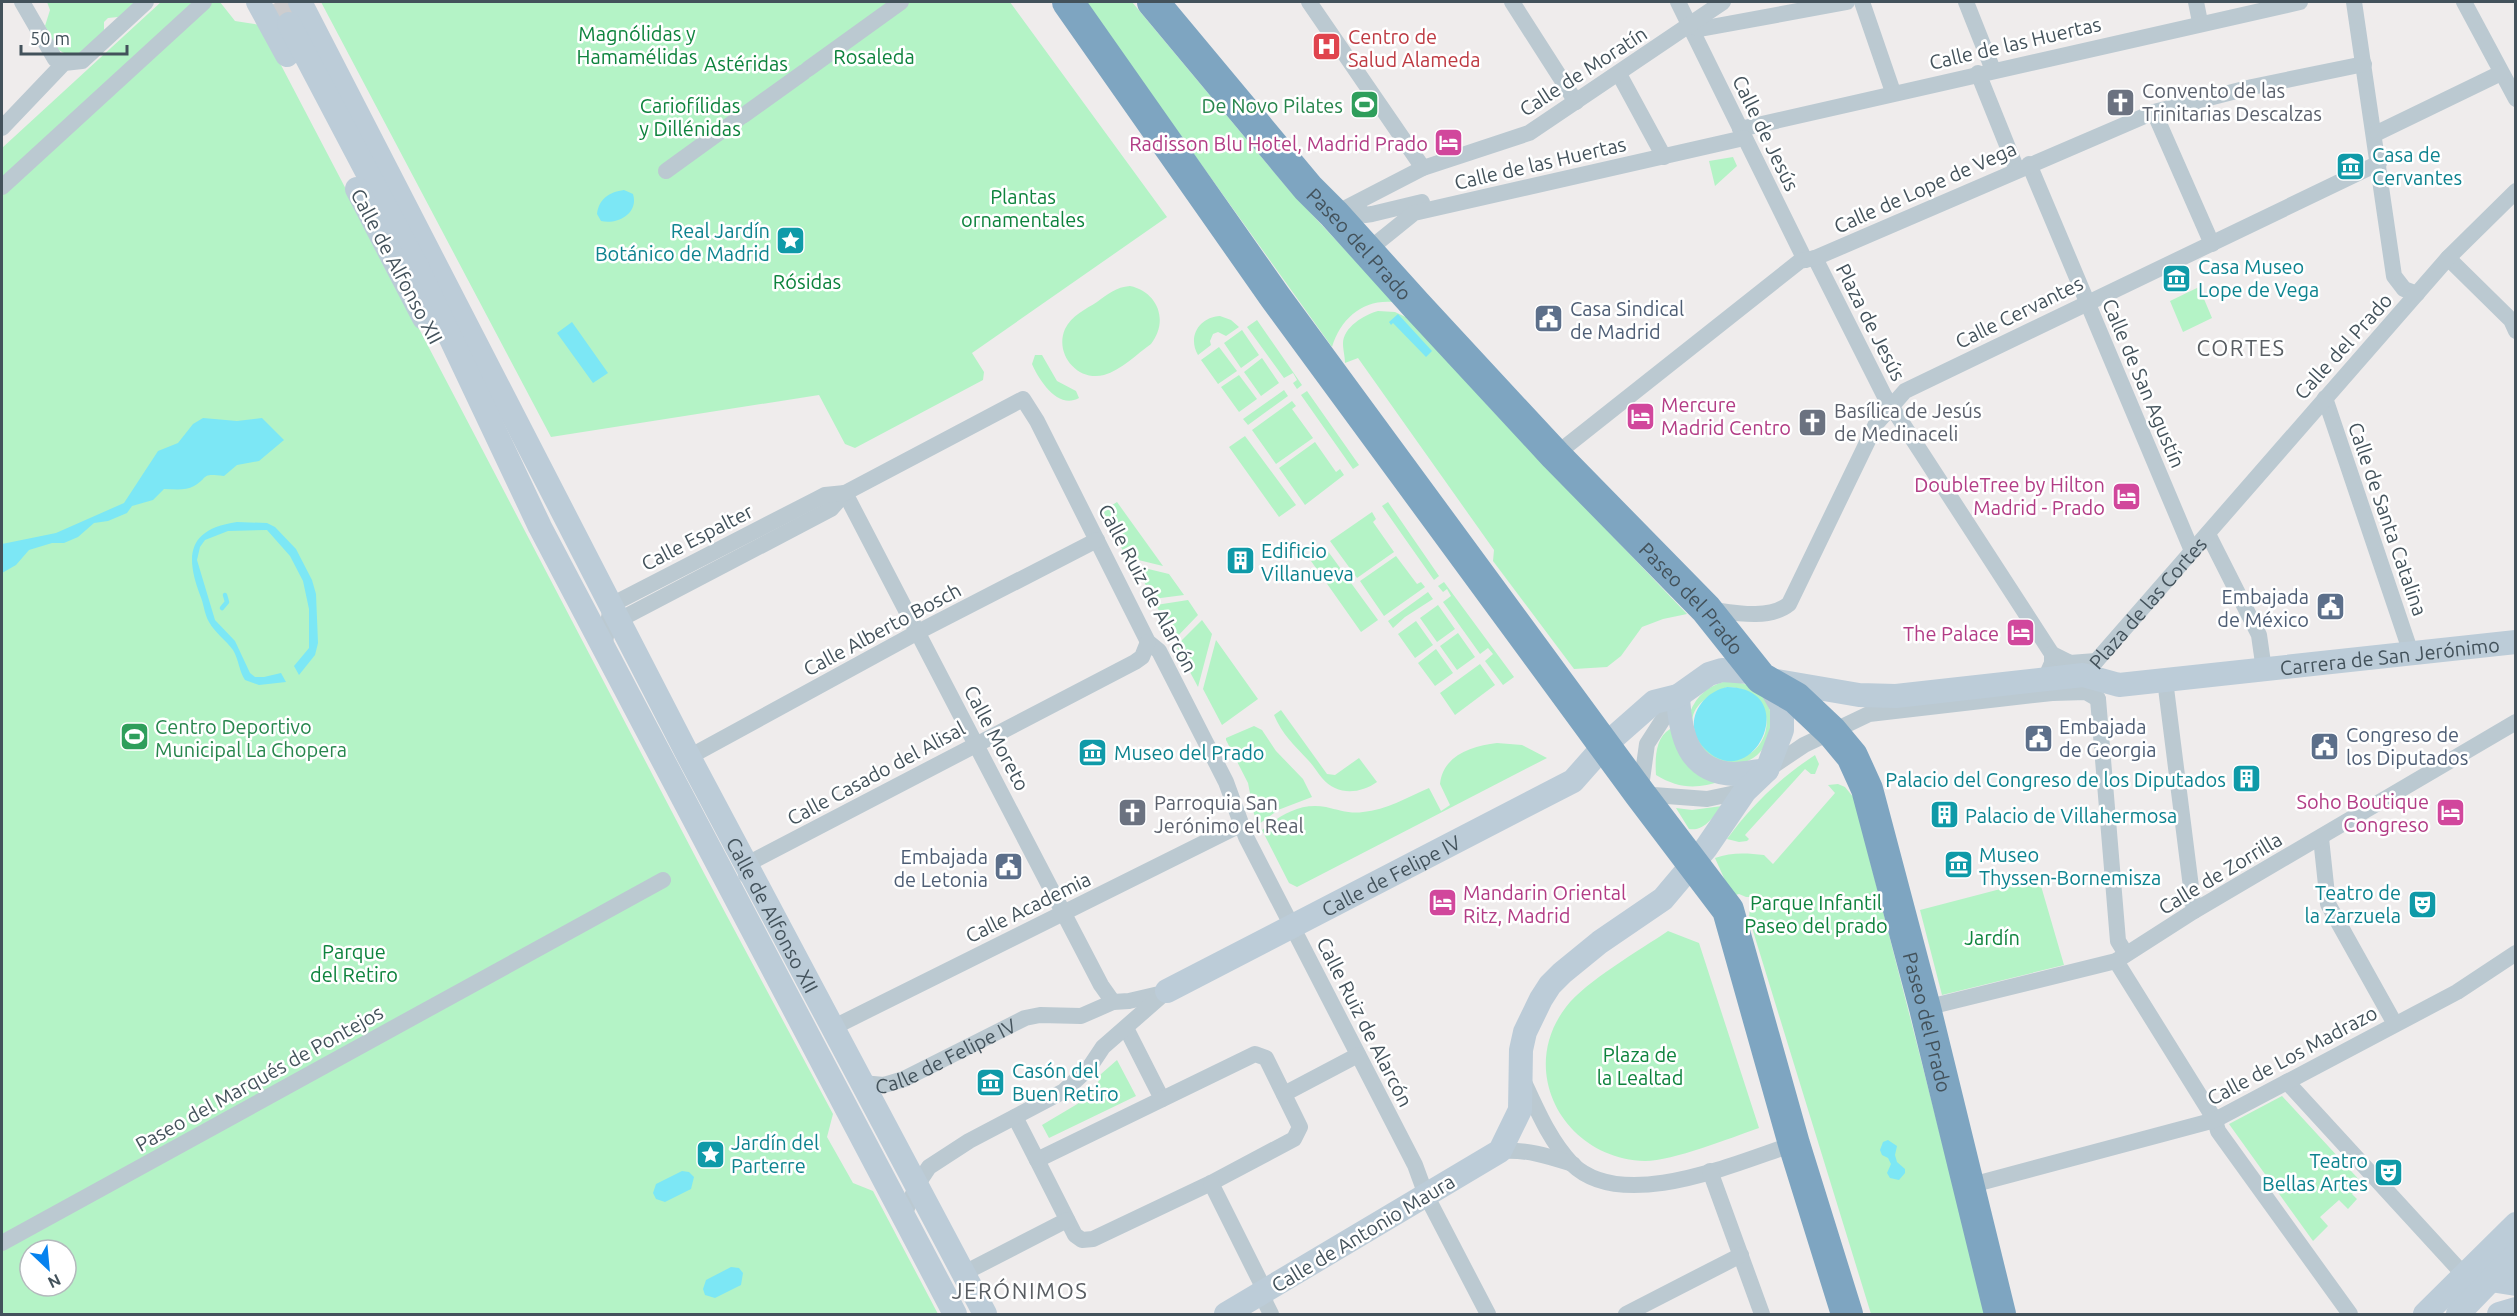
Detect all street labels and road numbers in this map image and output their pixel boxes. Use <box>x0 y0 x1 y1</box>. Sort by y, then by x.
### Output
street label: Calle de las Huertas <box>1927 12 2103 74</box>
street label: Calle de Moratín <box>1515 21 1651 121</box>
street label: Calle de Jesús <box>1728 71 1804 195</box>
street label: Calle de las Huertas <box>1452 132 1628 194</box>
street label: Calle de Lope de Vega <box>1830 136 2020 238</box>
street label: Paseo del Prado <box>1303 183 1417 304</box>
street label: Calle de Alfonso XII <box>346 184 448 348</box>
street label: Plaza de Jesús <box>1832 260 1910 384</box>
street label: Calle Cervantes <box>1952 271 2086 353</box>
street label: Calle del Prado <box>2289 288 2397 404</box>
street label: Calle de San Agustín <box>2098 295 2190 471</box>
street label: Calle de Santa Catalina <box>2344 419 2432 619</box>
street label: Calle Espalter <box>637 499 757 575</box>
street label: Calle Ruiz de Alarcón <box>1094 500 1202 676</box>
street label: Plaza de las Cortes <box>2084 532 2211 673</box>
street label: Paseo del Prado <box>1635 537 1749 659</box>
street label: Calle Alberto Bosch <box>799 578 965 680</box>
street label: Carrera de San Jerónimo <box>2279 632 2501 679</box>
street label: Calle Moreto <box>960 681 1034 795</box>
street label: Calle Casado del Alisal <box>783 716 969 830</box>
street label: Calle de Zorrilla <box>2154 827 2286 919</box>
street label: Calle de Felipe IV <box>1318 830 1464 921</box>
street label: Calle de Alfonso XII <box>722 833 824 996</box>
street label: Calle Academia <box>962 867 1094 947</box>
street label: Calle Ruiz de Alarcón <box>1312 933 1418 1111</box>
street label: Paseo del Prado <box>1899 949 1957 1095</box>
street label: Paseo del Marqués de Pontejos <box>131 1000 387 1156</box>
street label: Calle de Los Madrazo <box>2203 1000 2381 1110</box>
street label: Calle de Felipe IV <box>874 1013 1020 1097</box>
street label: Calle de Antonio Maura <box>1267 1169 1459 1297</box>

